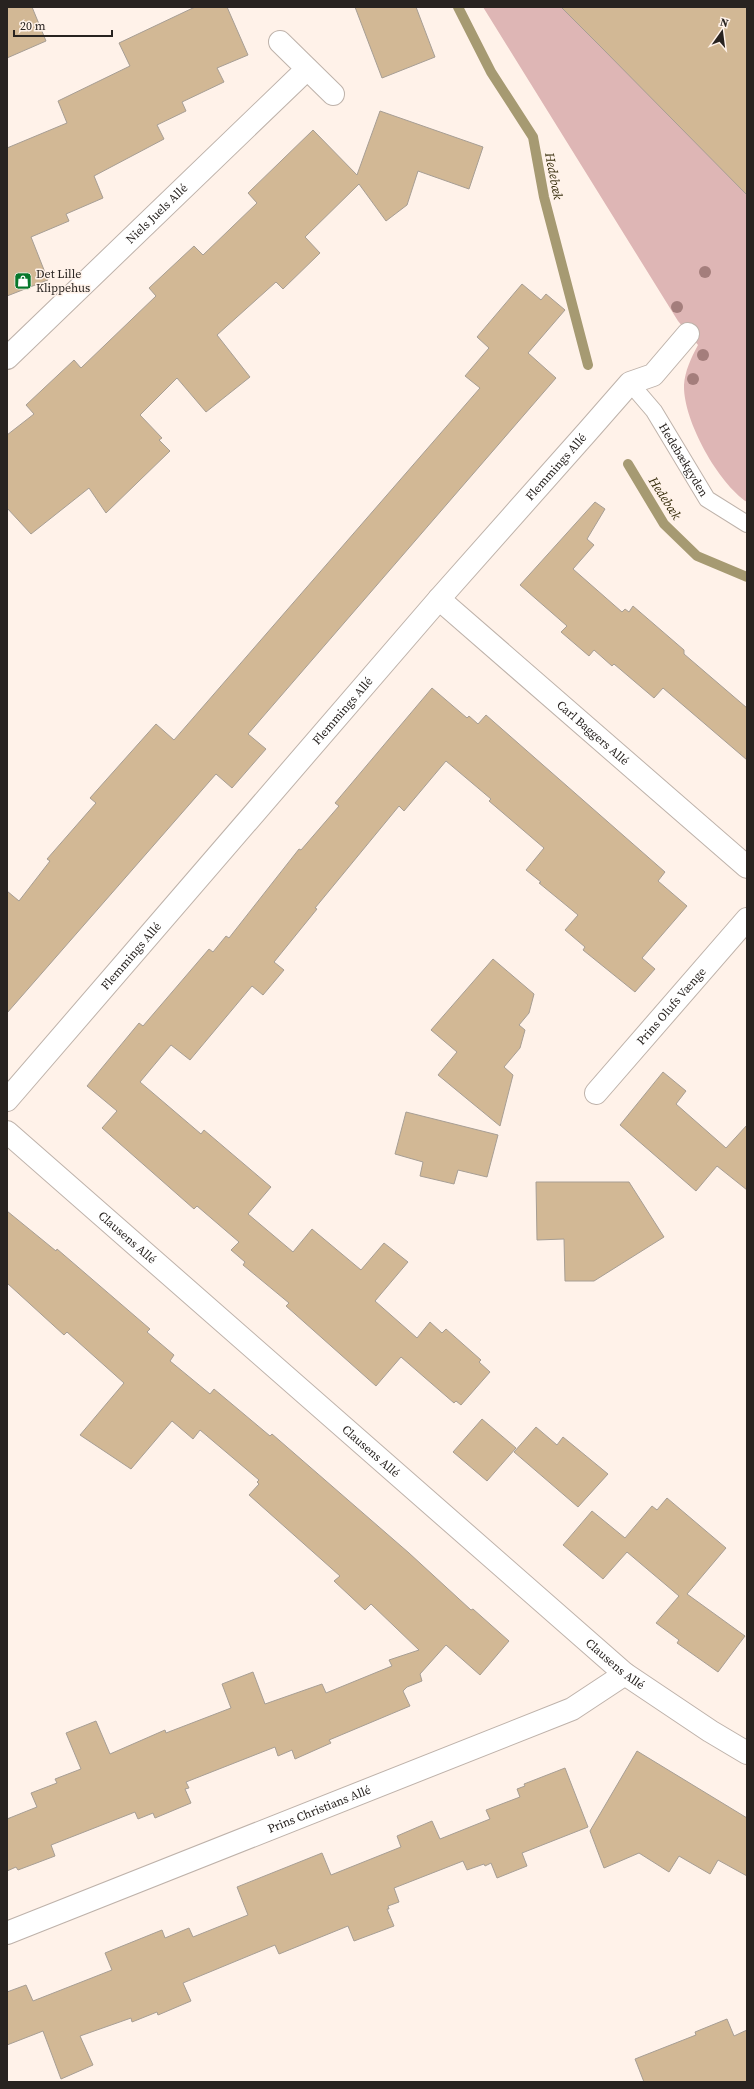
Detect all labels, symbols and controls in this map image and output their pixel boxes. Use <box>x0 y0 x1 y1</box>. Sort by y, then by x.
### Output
scale bar <box>14 12 112 38</box>
north arrow <box>702 12 742 52</box>
text: N <box>719 15 730 31</box>
text: 20 m <box>20 18 46 34</box>
water label: Hedebæk <box>541 150 567 202</box>
street label: Niels Juels Allé <box>122 180 191 247</box>
place label: Det Lille Klippehus <box>36 266 90 296</box>
shop icon: Det Lille Klippehus <box>13 271 33 291</box>
street label: Hedebækgyden <box>656 420 712 498</box>
street label: Flemmings Allé <box>522 430 590 504</box>
water label: Hedebæk <box>645 474 685 522</box>
street label: Flemmings Allé <box>309 673 376 748</box>
street label: Carl Baggers Allé <box>553 697 633 769</box>
street label: Flemmings Allé <box>97 919 165 993</box>
street label: Prins Olufs Vænge <box>633 964 709 1048</box>
street label: Clausens Allé <box>95 1208 160 1267</box>
street label: Clausens Allé <box>339 1421 403 1481</box>
street label: Clausens Allé <box>582 1635 648 1693</box>
street label: Prins Christians Allé <box>265 1782 373 1837</box>

